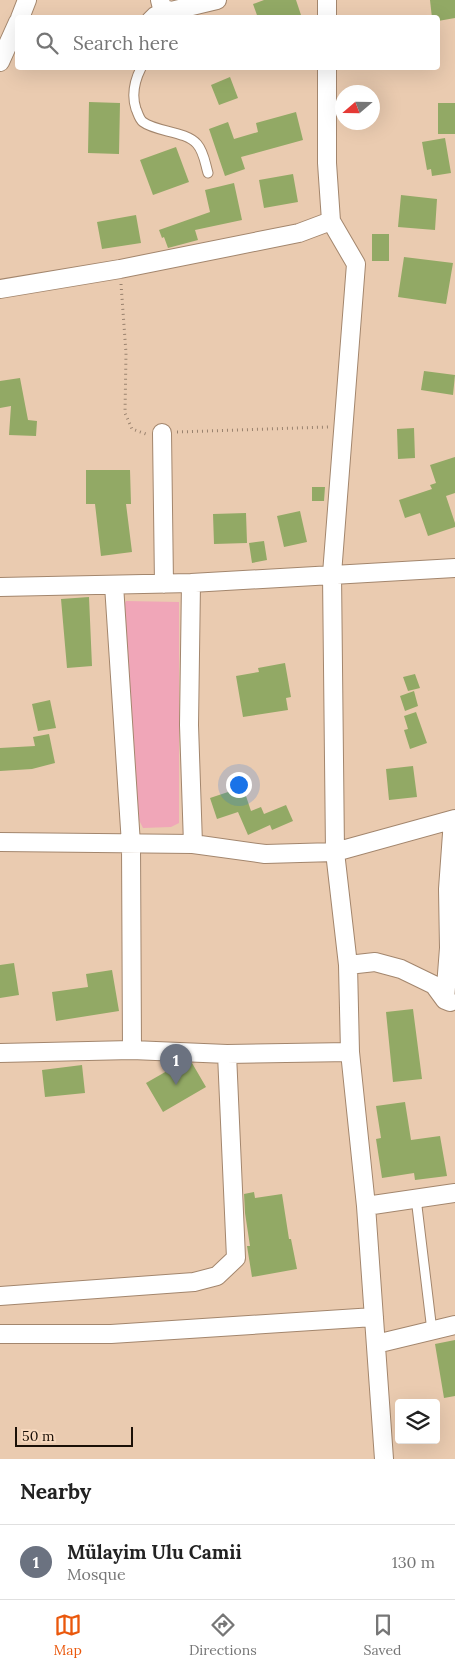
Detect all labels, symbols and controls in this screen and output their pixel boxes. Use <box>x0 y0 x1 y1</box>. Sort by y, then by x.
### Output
search box <box>15 15 440 70</box>
icon: search <box>33 29 61 57</box>
text: Search here <box>73 31 179 55</box>
north arrow <box>335 85 380 130</box>
your location <box>226 772 252 798</box>
pin: 1 <box>160 1044 192 1085</box>
map controls <box>395 1399 440 1444</box>
button: layers <box>395 1399 440 1444</box>
scale bar <box>15 1424 132 1447</box>
text: 50 m <box>22 1427 55 1445</box>
text: Nearby <box>20 1478 91 1505</box>
text: Mülayim Ulu Camii <box>67 1540 242 1564</box>
text: 1 <box>33 1552 39 1572</box>
text: 130 m <box>392 1552 435 1572</box>
text: Mosque <box>67 1564 126 1584</box>
tab: Map <box>53 1611 82 1659</box>
tab: Directions <box>189 1611 257 1659</box>
tab: Saved <box>364 1611 402 1659</box>

